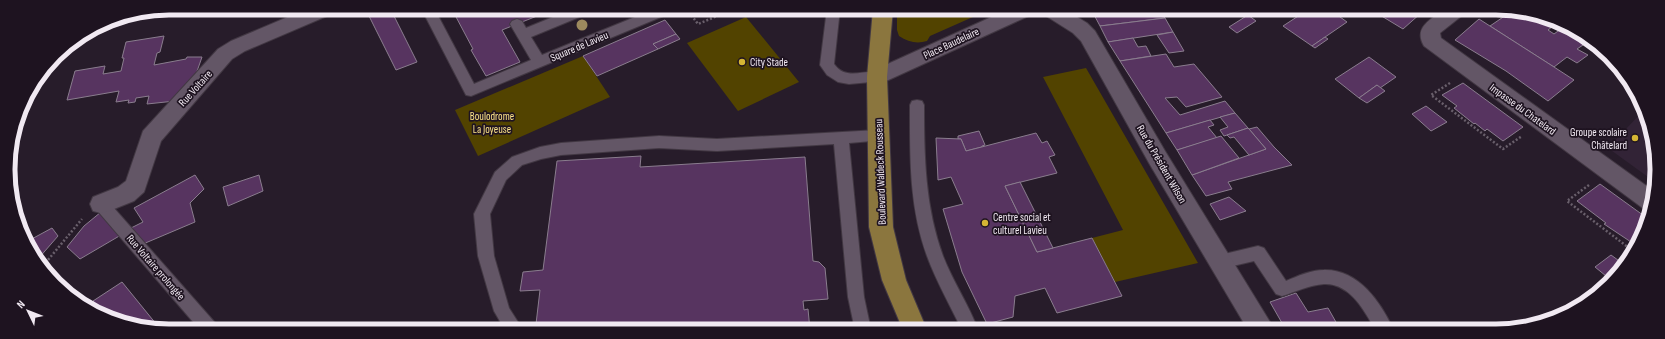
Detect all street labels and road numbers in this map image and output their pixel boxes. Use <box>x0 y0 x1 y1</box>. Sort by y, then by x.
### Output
street label: Place Baudelaire <box>921 25 981 62</box>
street label: Square de Lavieu <box>548 28 610 64</box>
street label: Rue Voltaire <box>176 68 215 109</box>
street label: Impasse du Chatelard <box>1487 81 1559 138</box>
street label: Boulevard Waldeck Rousseau <box>872 119 889 225</box>
street label: Rue du Président Wilson <box>1134 123 1189 206</box>
street label: Rue Voltaire prolongée <box>124 232 188 303</box>

